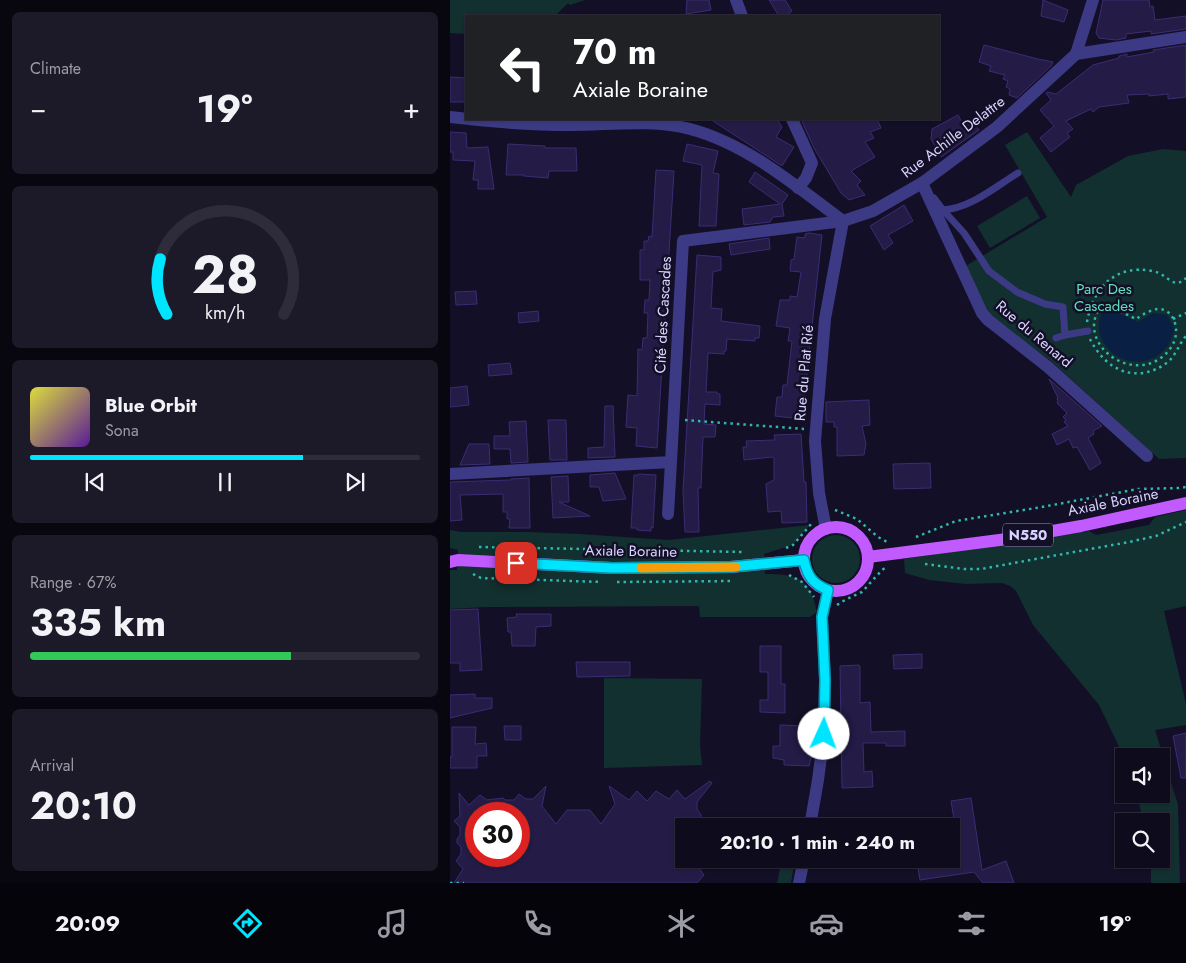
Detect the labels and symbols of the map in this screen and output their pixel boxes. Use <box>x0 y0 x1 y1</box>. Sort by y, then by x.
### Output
street label: Rue Achille Delattre <box>897 90 1010 183</box>
street label: Cité des Cascades <box>649 256 677 374</box>
park label: Parc Des Cascades <box>1074 278 1134 317</box>
street label: Rue du Renard <box>991 295 1077 373</box>
street label: Rue du Plat Rié <box>789 324 819 422</box>
street label: Axiale Boraine <box>1066 482 1161 522</box>
road number: N550 <box>1003 524 1053 546</box>
street label: Axiale Boraine <box>585 539 678 563</box>
pin <box>495 542 537 584</box>
position arrow <box>797 707 849 759</box>
speed limit sign: 30 <box>465 802 530 867</box>

